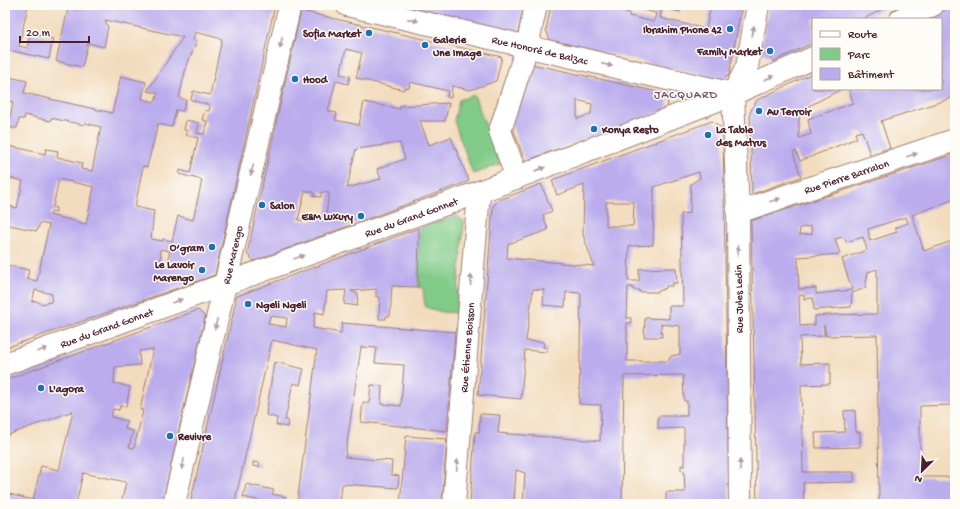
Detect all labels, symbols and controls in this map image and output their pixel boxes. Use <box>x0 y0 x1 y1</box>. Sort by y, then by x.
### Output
scale bar <box>20 18 89 44</box>
one-way arrow <box>406 18 419 24</box>
legend <box>812 18 942 90</box>
marker: Ibrahim Phone 42 <box>725 24 735 34</box>
place label: Ibrahim Phone 42 <box>643 25 723 37</box>
one-way arrow <box>751 25 757 37</box>
text: 20 m <box>26 27 51 41</box>
place label: Sofia Market <box>303 28 363 41</box>
marker: Sofia Market <box>364 28 374 38</box>
text: Route <box>848 29 878 43</box>
place label: Galerie Une Image <box>433 35 483 61</box>
street label: Rue Honoré de Balzac <box>490 35 590 69</box>
one-way arrow <box>278 37 284 49</box>
marker: Galerie Une Image <box>420 40 430 50</box>
place label: Family Market <box>696 46 763 59</box>
marker: Family Market <box>765 46 775 56</box>
text: Parc <box>847 49 871 63</box>
one-way arrow <box>601 63 614 69</box>
text: Bâtiment <box>847 69 895 83</box>
marker: Hood <box>290 74 300 84</box>
place label: Hood <box>303 75 329 87</box>
one-way arrow <box>763 75 774 81</box>
district label: JACQUARD <box>654 89 718 103</box>
marker: Au Terroir <box>754 106 764 116</box>
place label: Au Terroir <box>766 107 812 119</box>
marker: Konya Resto <box>589 124 599 134</box>
place label: Konya Resto <box>601 124 659 137</box>
place label: La Table des Matrus <box>716 125 767 150</box>
marker: La Table des Matrus <box>703 130 713 140</box>
one-way arrow <box>906 151 918 157</box>
street label: Rue Pierre Barralon <box>803 158 891 198</box>
one-way arrow <box>248 163 254 176</box>
one-way arrow <box>534 165 546 171</box>
street label: Rue du Grand Gonnet <box>364 196 461 241</box>
one-way arrow <box>769 196 781 202</box>
marker: Salon <box>257 200 267 210</box>
place label: Salon <box>270 201 295 213</box>
marker: E&M Luxury <box>356 211 366 221</box>
place label: E&M Luxury <box>300 212 354 224</box>
street label: Rue Marengo <box>221 224 247 286</box>
marker: O’gram <box>207 242 217 252</box>
place label: O’gram <box>170 243 204 256</box>
one-way arrow <box>735 244 741 257</box>
one-way arrow <box>294 254 306 260</box>
place label: Le Lavoir Marengo <box>153 260 195 286</box>
street label: Rue Jules Ledin <box>733 264 747 333</box>
marker: Le Lavoir Marengo <box>197 265 207 275</box>
one-way arrow <box>468 274 475 286</box>
one-way arrow <box>171 298 183 304</box>
marker: Ngeli Ngeli <box>243 299 253 309</box>
place label: Ngeli Ngeli <box>256 300 307 313</box>
street label: Rue Étienne Boisson <box>459 301 478 393</box>
street label: Rue du Grand Gonnet <box>59 306 157 351</box>
one-way arrow <box>213 317 219 330</box>
one-way arrow <box>36 347 48 353</box>
marker: L'agora <box>36 383 46 393</box>
place label: L'agora <box>49 384 85 397</box>
marker: Revivre <box>165 431 175 441</box>
place label: Revivre <box>177 432 212 444</box>
north arrow <box>902 451 942 491</box>
one-way arrow <box>180 458 186 470</box>
one-way arrow <box>737 458 743 471</box>
one-way arrow <box>453 459 460 471</box>
text: N <box>913 471 924 485</box>

